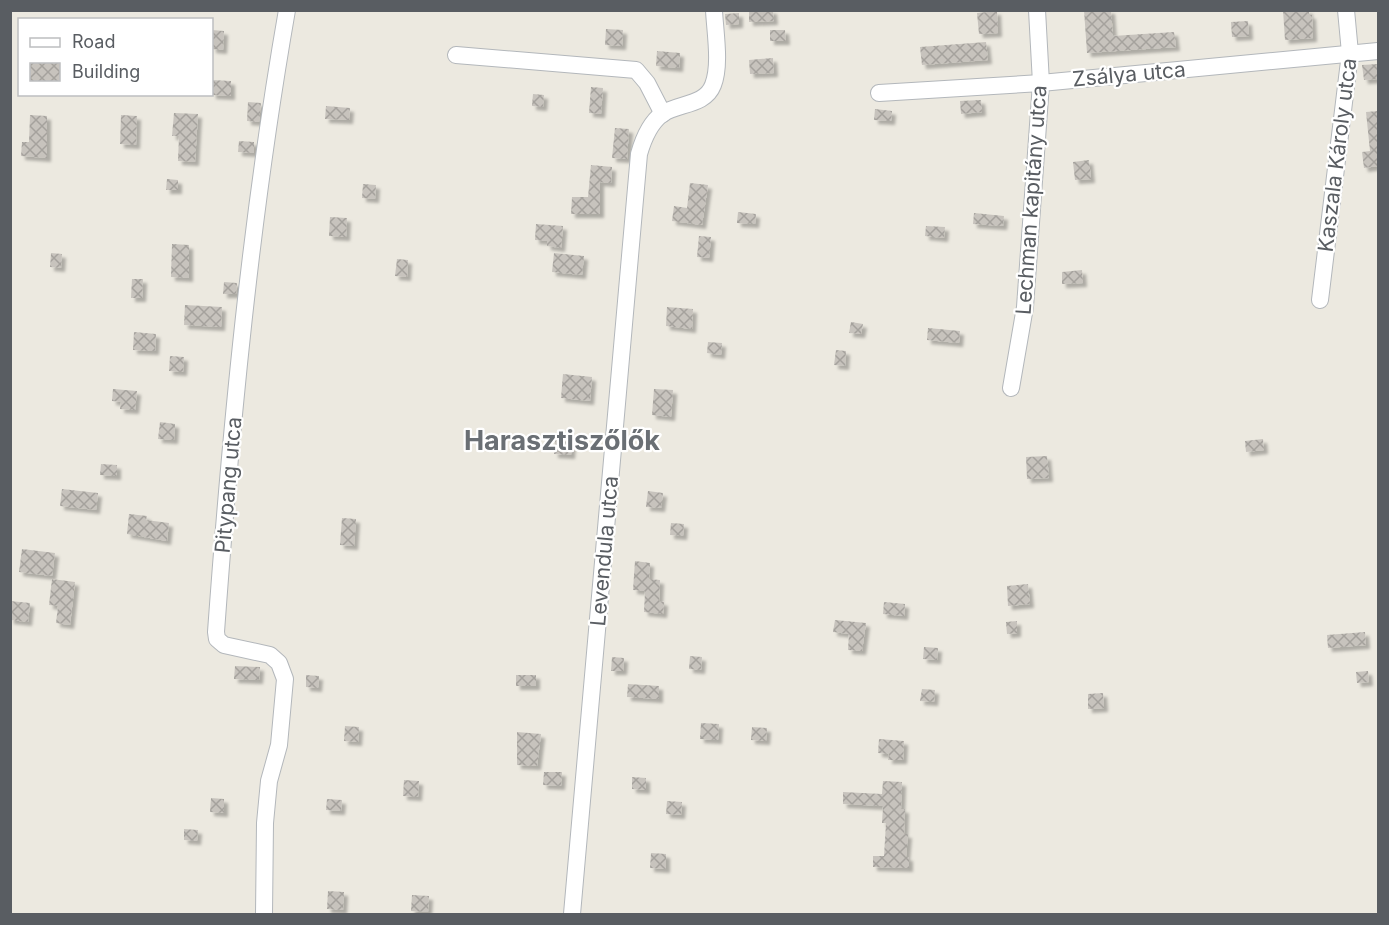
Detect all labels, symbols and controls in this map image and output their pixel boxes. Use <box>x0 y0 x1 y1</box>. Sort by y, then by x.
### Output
legend <box>18 18 213 96</box>
text: Road <box>72 31 115 52</box>
street label: Zsálya utca <box>1071 57 1187 91</box>
street label: Kaszala Károly utca <box>1313 57 1361 253</box>
text: Building <box>72 61 140 82</box>
street label: Lechman kapitány utca <box>1011 84 1051 316</box>
street label: Pitypang utca <box>210 416 246 554</box>
district label: Harasztiszőlők <box>464 424 660 457</box>
street label: Levendula utca <box>585 475 623 627</box>

